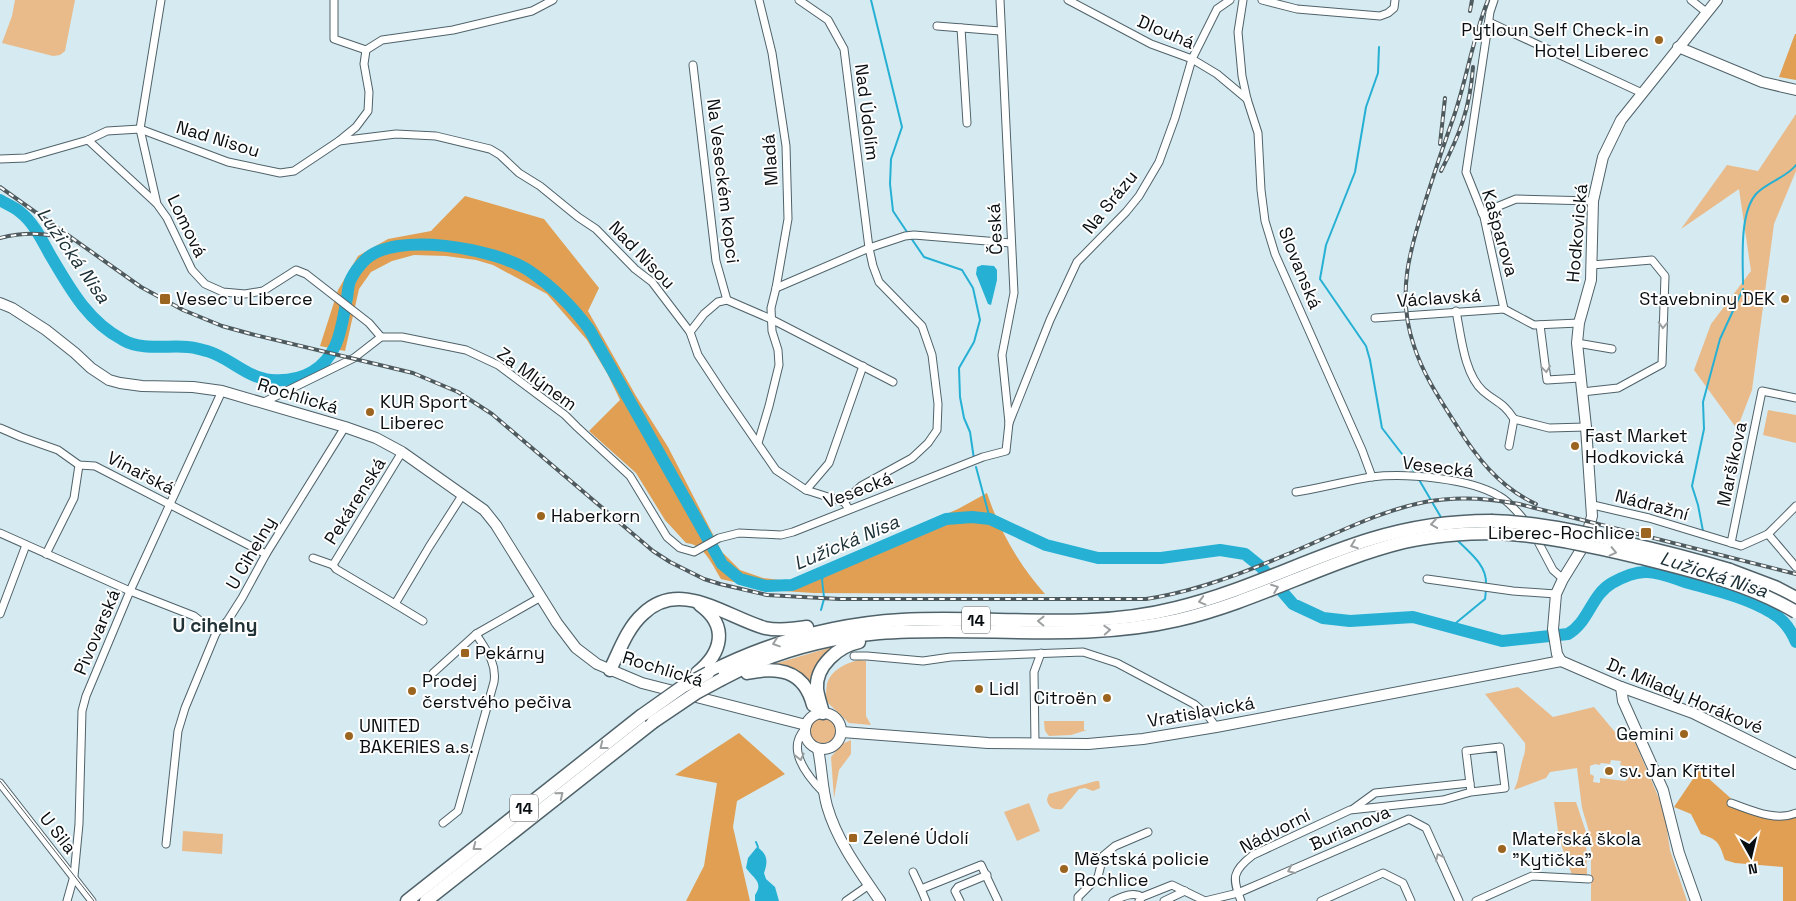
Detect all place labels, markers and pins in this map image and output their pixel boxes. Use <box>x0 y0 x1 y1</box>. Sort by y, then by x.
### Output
place label: Pytloun Self Check-in Hotel Liberec <box>1461 18 1649 62</box>
marker: Pytloun Self Check-in Hotel Liberec <box>1653 34 1665 46</box>
place label: Vesec u Liberce <box>176 287 313 310</box>
place label: Stavebniny DEK <box>1639 287 1775 310</box>
marker: Vesec u Liberce <box>158 292 172 306</box>
marker: Stavebniny DEK <box>1779 293 1791 305</box>
place label: KUR Sport Liberec <box>380 390 468 434</box>
marker: KUR Sport Liberec <box>364 406 376 418</box>
place label: Fast Market Hodkovická <box>1585 424 1688 468</box>
marker: Fast Market Hodkovická <box>1569 440 1581 452</box>
place label: Haberkorn <box>551 504 640 527</box>
marker: Haberkorn <box>535 510 547 522</box>
place label: Liberec-Rochlice <box>1488 521 1635 544</box>
marker: Liberec-Rochlice <box>1639 526 1653 540</box>
place label: Pekárny <box>475 641 545 664</box>
marker: Pekárny <box>459 647 471 659</box>
place label: Prodej čerstvého pečiva <box>422 669 572 713</box>
place label: Lidl <box>989 677 1019 700</box>
marker: Lidl <box>973 683 985 695</box>
marker: Prodej čerstvého pečiva <box>406 685 418 697</box>
place label: Citroën <box>1033 686 1097 709</box>
marker: Citroën <box>1101 692 1113 704</box>
place label: UNITED BAKERIES a.s. <box>359 714 474 758</box>
place label: Gemini <box>1616 722 1674 745</box>
marker: Gemini <box>1678 728 1690 740</box>
marker: UNITED BAKERIES a.s. <box>343 730 355 742</box>
place label: sv. Jan Křtitel <box>1619 759 1735 782</box>
marker: sv. Jan Křtitel <box>1603 765 1615 777</box>
place label: Zelené Údolí <box>863 826 969 849</box>
place label: Mateřská škola "Kytička" <box>1512 827 1641 871</box>
marker: Zelené Údolí <box>847 832 859 844</box>
marker: Mateřská škola "Kytička" <box>1496 843 1508 855</box>
place label: Městská policie Rochlice <box>1074 847 1209 891</box>
marker: Městská policie Rochlice <box>1058 863 1070 875</box>

